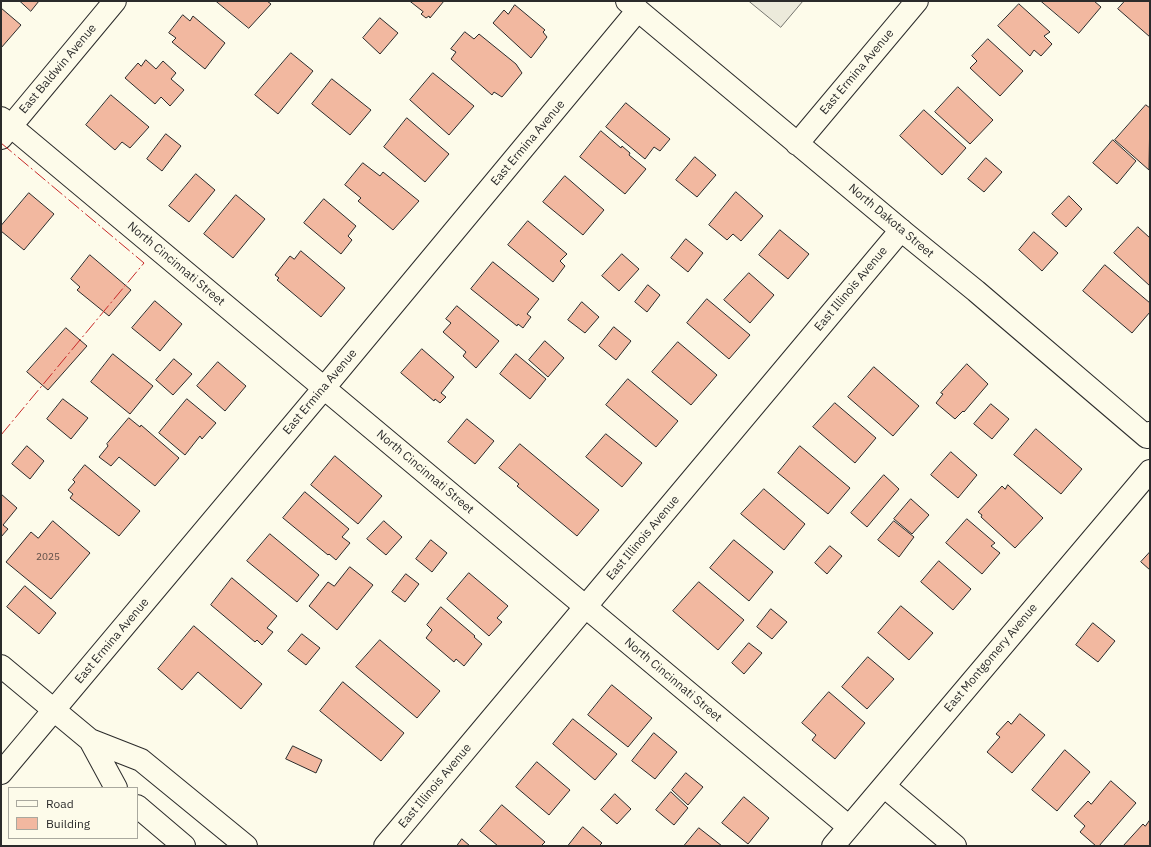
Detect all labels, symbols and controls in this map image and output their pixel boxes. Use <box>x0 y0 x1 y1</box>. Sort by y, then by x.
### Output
street label: East Baldwin Avenue <box>16 21 100 117</box>
street label: East Ermina Avenue <box>817 26 897 118</box>
street label: East Ermina Avenue <box>488 97 568 189</box>
street label: North Dakota Street <box>845 181 937 261</box>
street label: North Cincinnati Street <box>124 219 228 309</box>
street label: East Illinois Avenue <box>811 244 891 334</box>
street label: East Ermina Avenue <box>280 346 360 438</box>
street label: North Cincinnati Street <box>373 427 477 517</box>
street label: East Illinois Avenue <box>603 493 683 583</box>
house number: 2025 <box>36 551 60 563</box>
street label: East Ermina Avenue <box>72 595 152 687</box>
street label: East Montgomery Avenue <box>941 601 1041 715</box>
street label: North Cincinnati Street <box>621 635 725 725</box>
street label: East Illinois Avenue <box>395 741 475 831</box>
legend <box>8 787 138 839</box>
text: Road <box>46 796 74 811</box>
text: Building <box>46 816 90 831</box>

